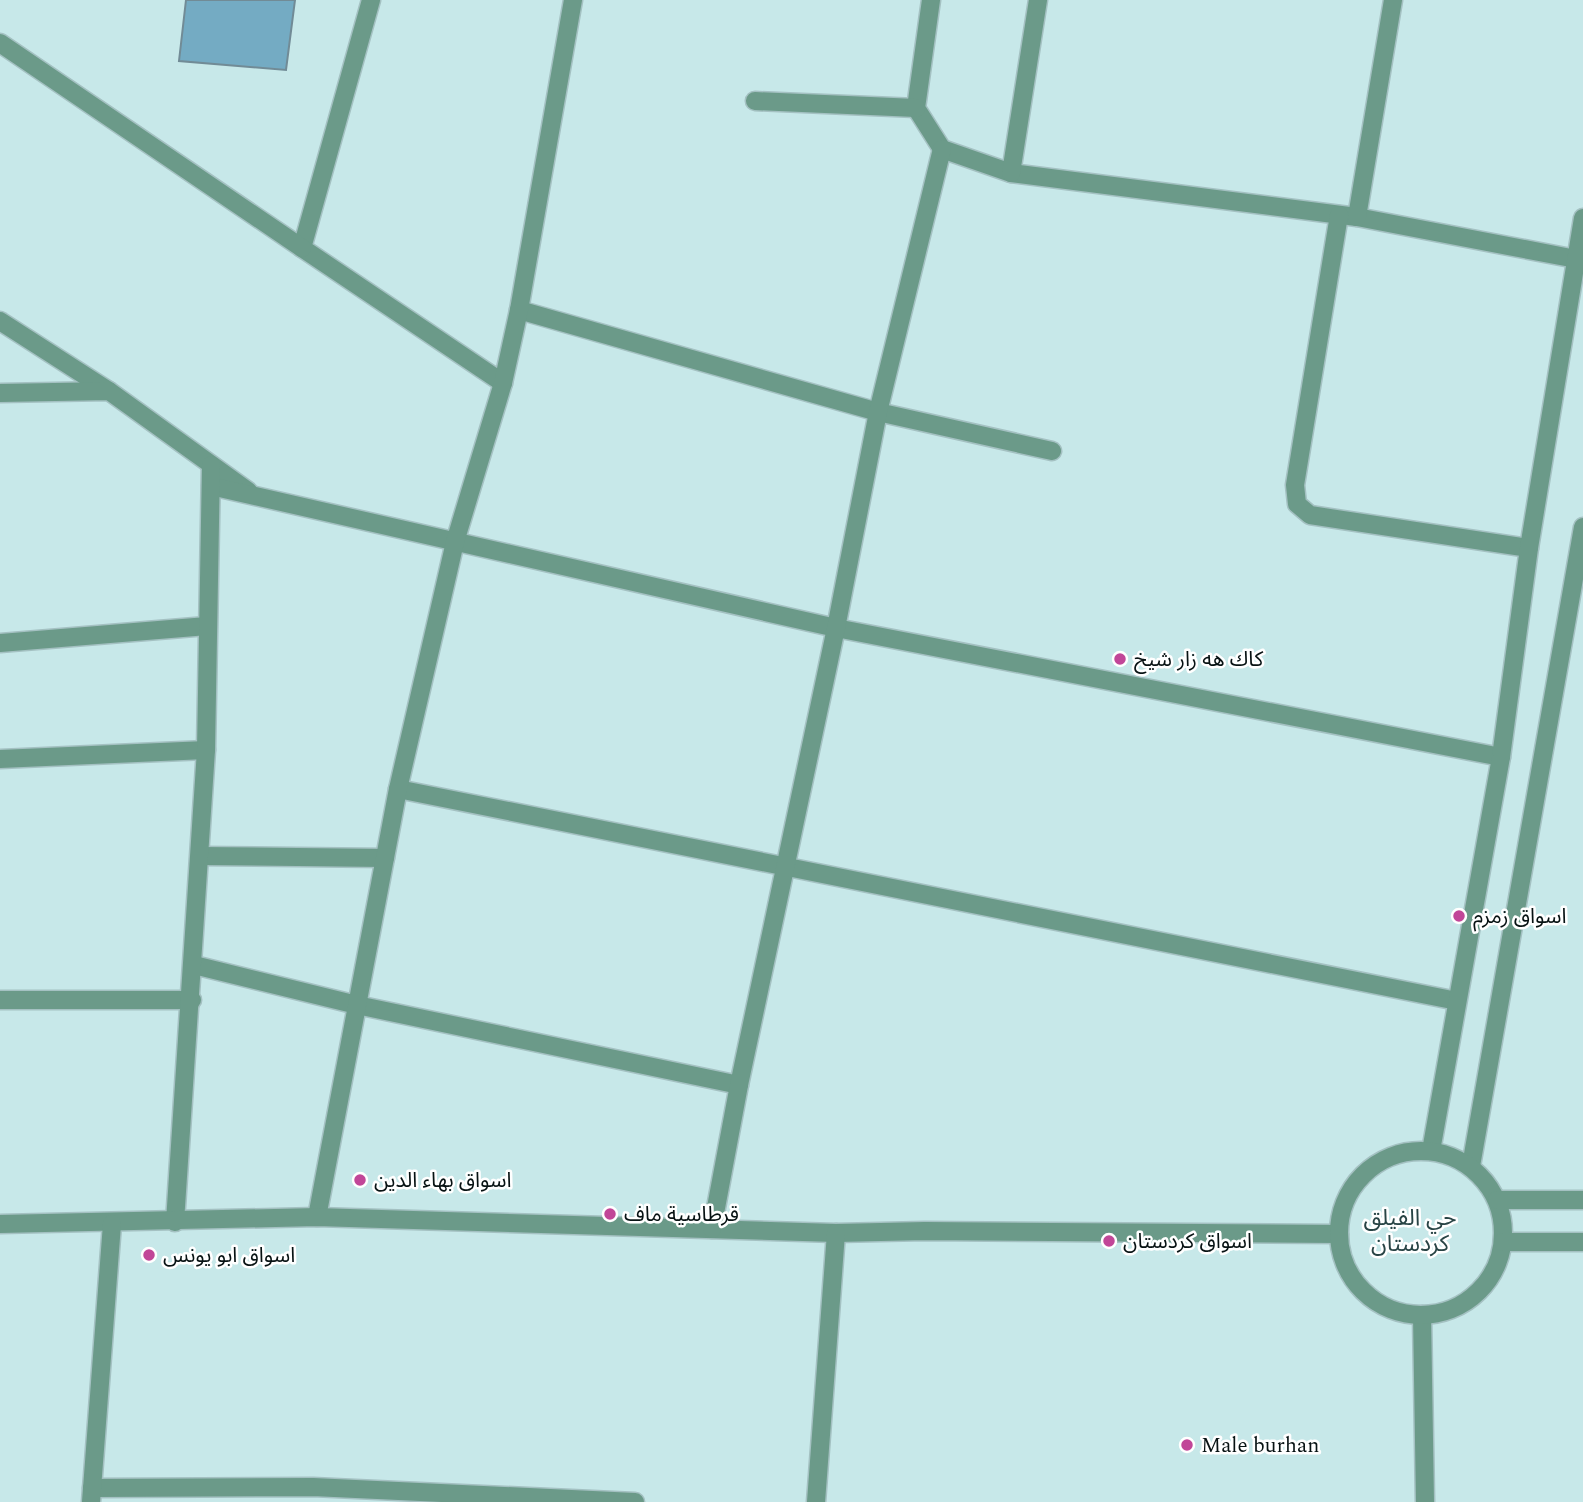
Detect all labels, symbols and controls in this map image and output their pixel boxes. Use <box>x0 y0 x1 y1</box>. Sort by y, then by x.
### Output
place label: كاك هه زار شيخ <box>1134 644 1263 676</box>
marker: كاك هه زار شيخ <box>1112 651 1128 667</box>
place label: اسواق زمزم <box>1473 901 1566 933</box>
marker: اسواق زمزم <box>1451 908 1467 924</box>
place label: اسواق بهاء الدين <box>374 1165 511 1197</box>
marker: اسواق بهاء الدين <box>352 1172 368 1188</box>
place label: قرطاسية ماف <box>624 1199 739 1231</box>
district label: حي الفيلق كردستان <box>1363 1201 1457 1262</box>
marker: قرطاسية ماف <box>602 1206 618 1222</box>
place label: اسواق كردستان <box>1123 1226 1252 1258</box>
marker: اسواق كردستان <box>1101 1233 1117 1249</box>
place label: اسواق ابو يونس <box>163 1240 295 1272</box>
marker: اسواق ابو يونس <box>141 1247 157 1263</box>
place label: Male burhan <box>1201 1430 1319 1462</box>
marker: Male burhan <box>1179 1437 1195 1453</box>

